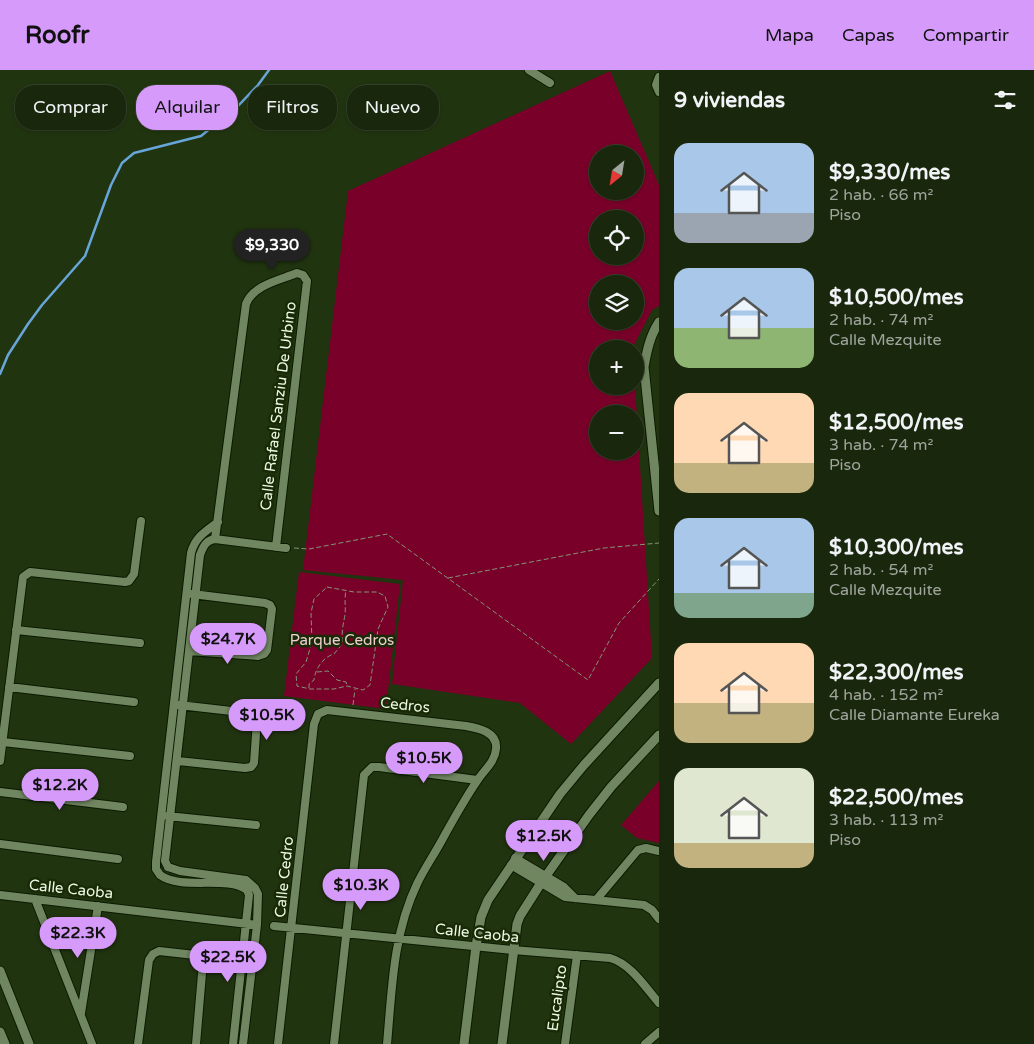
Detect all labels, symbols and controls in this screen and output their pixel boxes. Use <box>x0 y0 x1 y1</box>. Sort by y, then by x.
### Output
text: Roofr <box>25 21 90 50</box>
text: Mapa <box>765 24 814 46</box>
text: Capas <box>842 24 895 46</box>
text: Compartir <box>923 24 1009 46</box>
chip: Comprar <box>15 85 126 130</box>
chip: Alquilar <box>136 85 238 130</box>
chip: Filtros <box>248 85 337 130</box>
chip: Nuevo <box>347 85 439 130</box>
icon: filters <box>991 86 1019 114</box>
text: 9 viviendas <box>674 88 785 113</box>
north arrow <box>589 145 644 200</box>
map controls <box>589 145 644 460</box>
text: $9,330/mes <box>829 160 950 185</box>
icon: home <box>714 163 774 223</box>
text: 2 hab. · 66 m² <box>829 185 933 205</box>
text: Piso <box>829 205 861 225</box>
button: locate <box>589 210 644 265</box>
pin: $9,330 <box>231 228 313 271</box>
text: $9,330 <box>245 235 299 255</box>
button: layers <box>589 275 644 330</box>
text: $10,500/mes <box>829 285 964 310</box>
icon: home <box>714 288 774 348</box>
street label: Calle Rafael Sanziu De Urbino <box>256 300 300 512</box>
text: 2 hab. · 74 m² <box>829 310 933 330</box>
text: Calle Mezquite <box>829 330 941 350</box>
button: + <box>589 340 644 395</box>
button: − <box>589 405 644 460</box>
text: $12,500/mes <box>829 410 964 435</box>
icon: home <box>714 413 774 473</box>
text: 3 hab. · 74 m² <box>829 435 933 455</box>
text: Piso <box>829 455 861 475</box>
text: $10,300/mes <box>829 535 964 560</box>
icon: home <box>714 538 774 598</box>
text: 2 hab. · 54 m² <box>829 560 933 580</box>
text: Calle Mezquite <box>829 580 941 600</box>
pin: $24.7K <box>187 622 269 665</box>
text: $24.7K <box>201 629 255 649</box>
park label: Parque Cedros <box>290 631 394 649</box>
text: $22,300/mes <box>829 660 964 685</box>
icon: home <box>714 663 774 723</box>
text: 4 hab. · 152 m² <box>829 685 943 705</box>
street label: Cedros <box>379 693 431 717</box>
pin: $10.5K <box>226 698 308 741</box>
text: $10.5K <box>240 705 294 725</box>
text: Calle Diamante Eureka <box>829 705 1000 725</box>
pin: $10.5K <box>383 742 465 784</box>
text: $10.5K <box>397 748 451 768</box>
pin: $12.2K <box>19 768 101 811</box>
text: $12.2K <box>33 775 87 795</box>
text: $22,500/mes <box>829 785 964 810</box>
icon: home <box>714 788 774 848</box>
text: 3 hab. · 113 m² <box>829 810 943 830</box>
pin: $12.5K <box>503 820 585 862</box>
text: $12.5K <box>517 826 571 846</box>
text: Piso <box>829 830 861 850</box>
street label: Calle Cedro <box>271 836 297 918</box>
pin: $10.3K <box>320 868 402 911</box>
text: $10.3K <box>334 875 388 895</box>
street label: Calle Caoba <box>28 876 114 902</box>
pin: $22.3K <box>37 916 119 959</box>
street label: Calle Caoba <box>434 920 520 946</box>
text: $22.3K <box>51 923 105 943</box>
pin: $22.5K <box>187 940 269 983</box>
text: $22.5K <box>201 947 255 967</box>
street label: Eucalipto <box>543 964 571 1032</box>

